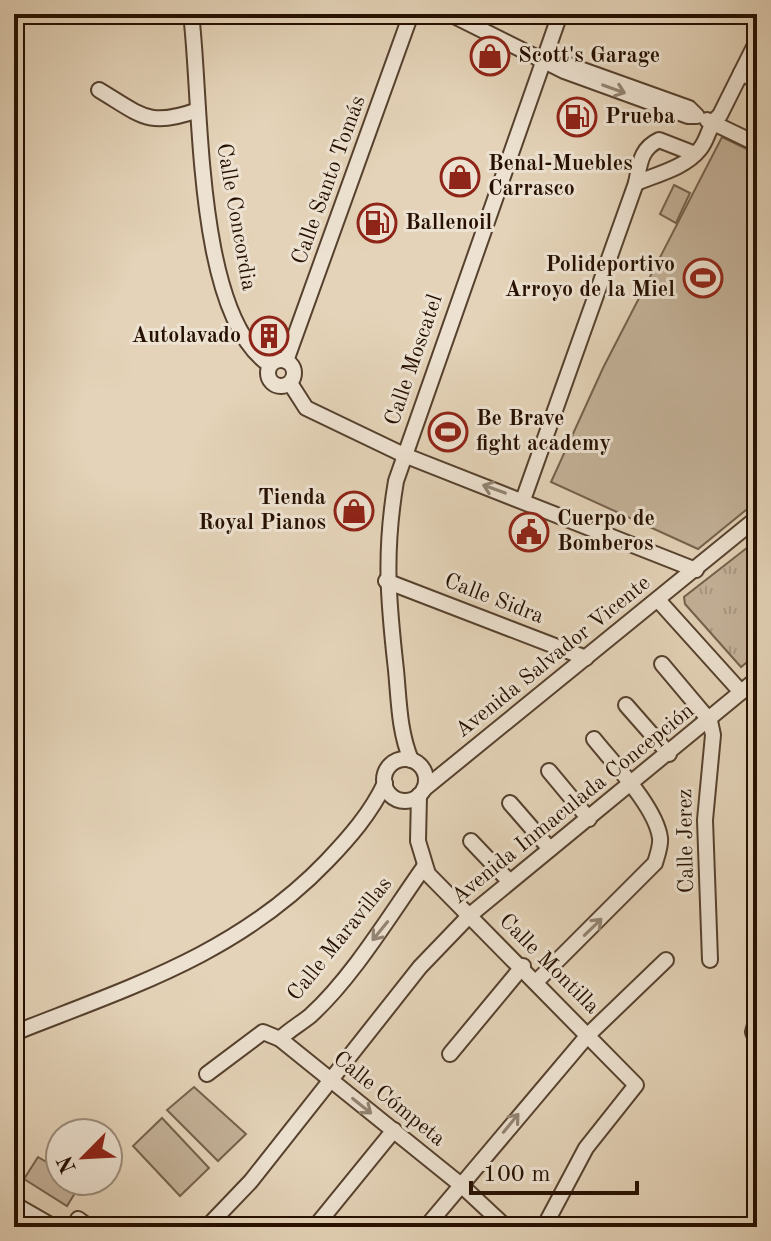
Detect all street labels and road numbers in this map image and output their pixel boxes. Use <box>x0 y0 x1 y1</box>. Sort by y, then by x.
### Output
street label: Calle Santo Tomás <box>288 93 370 267</box>
street label: Calle Concordia <box>212 142 260 292</box>
street label: Calle Moscatel <box>381 292 447 428</box>
street label: Calle Sidra <box>441 570 547 628</box>
street label: Avenida Salvador Vicente <box>451 572 655 742</box>
street label: Avenida Inmaculada Concepción <box>448 699 699 909</box>
street label: Calle Jerez <box>674 789 698 893</box>
street label: Calle Maravillas <box>284 873 396 1005</box>
street label: Calle Montilla <box>495 910 603 1018</box>
street label: Calle Cómpeta <box>329 1047 449 1151</box>

